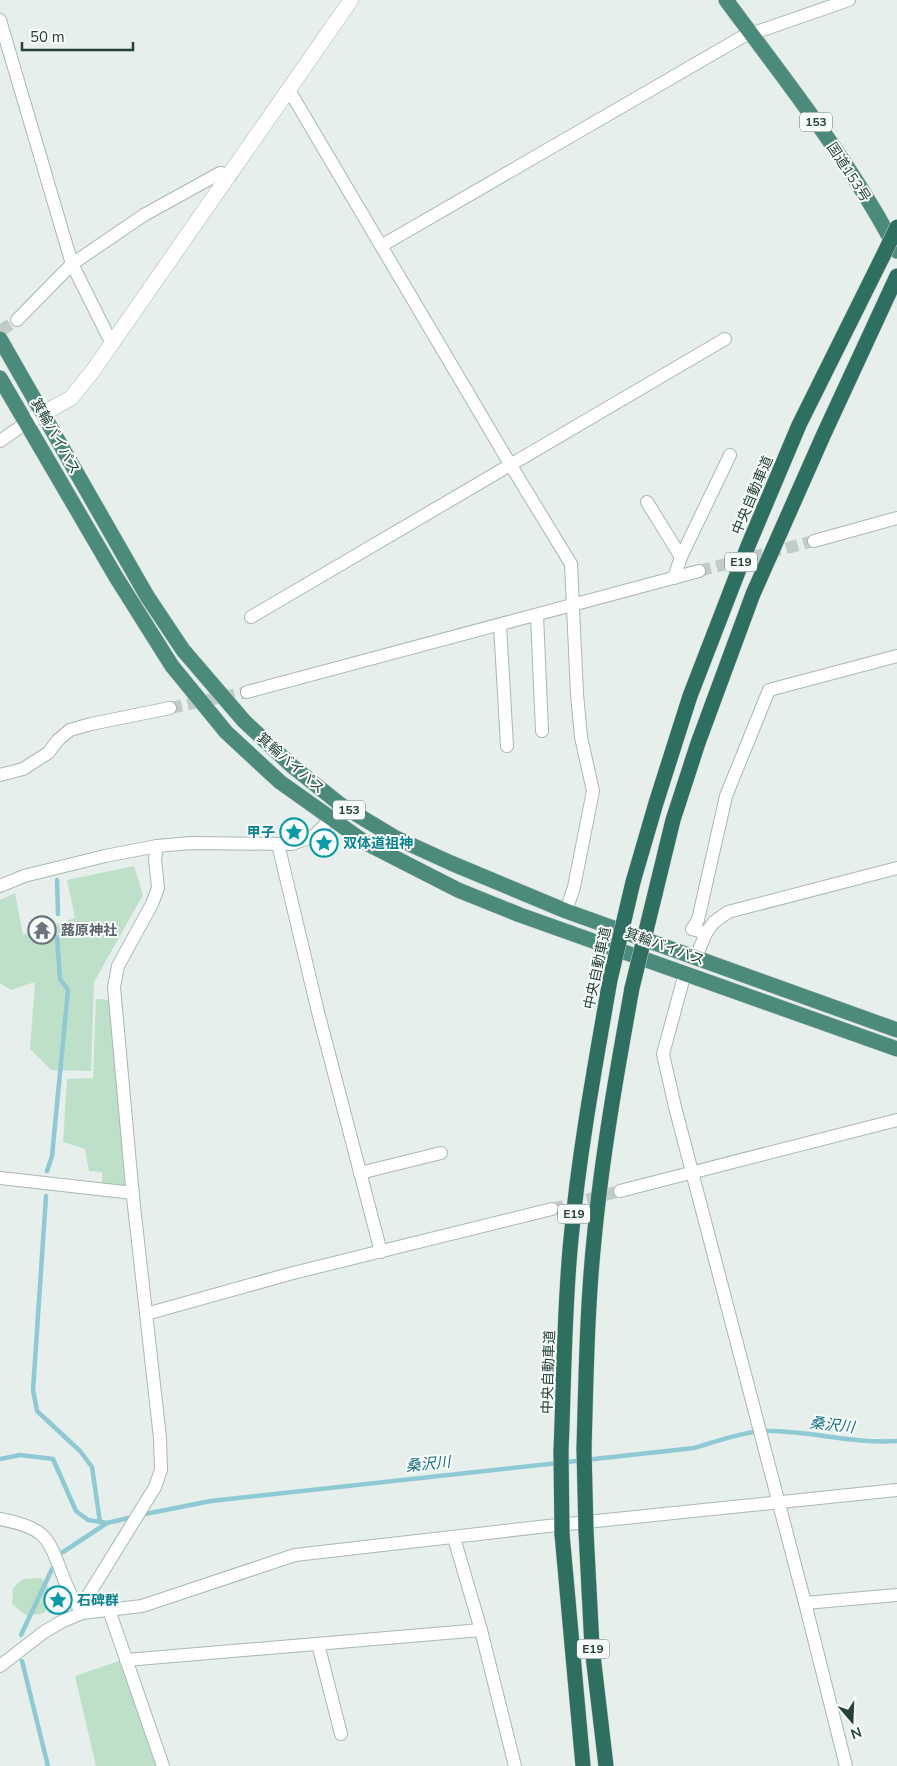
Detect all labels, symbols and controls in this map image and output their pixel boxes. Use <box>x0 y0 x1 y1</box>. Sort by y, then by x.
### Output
scale bar <box>22 20 134 52</box>
text: 50 m <box>30 27 65 47</box>
road number: 153 <box>800 112 832 132</box>
street label: 国道153号 <box>822 139 875 206</box>
street label: 箕輪バイパス <box>27 395 84 477</box>
street label: 中央自動車道 <box>727 453 778 538</box>
road number: E19 <box>725 552 757 572</box>
street label: 箕輪バイパス <box>253 729 329 798</box>
road number: 153 <box>333 800 365 820</box>
place icon: 甲子 <box>279 817 309 847</box>
place label: 甲子 <box>247 823 275 842</box>
place icon: 双体道祖神 <box>309 828 339 858</box>
place label: 双体道祖神 <box>343 834 413 853</box>
temple icon: 蕗原神社 <box>27 915 57 945</box>
place label: 蕗原神社 <box>61 921 117 940</box>
street label: 箕輪バイパス <box>622 923 707 970</box>
street label: 中央自動車道 <box>579 925 616 1011</box>
road number: E19 <box>558 1204 590 1224</box>
street label: 中央自動車道 <box>538 1330 559 1414</box>
water label: 桑沢川 <box>809 1413 857 1438</box>
water label: 桑沢川 <box>405 1451 453 1476</box>
place icon: 石碑群 <box>43 1585 73 1615</box>
place label: 石碑群 <box>77 1591 119 1610</box>
road number: E19 <box>577 1640 609 1658</box>
north arrow <box>827 1696 877 1746</box>
text: N <box>848 1722 864 1744</box>

